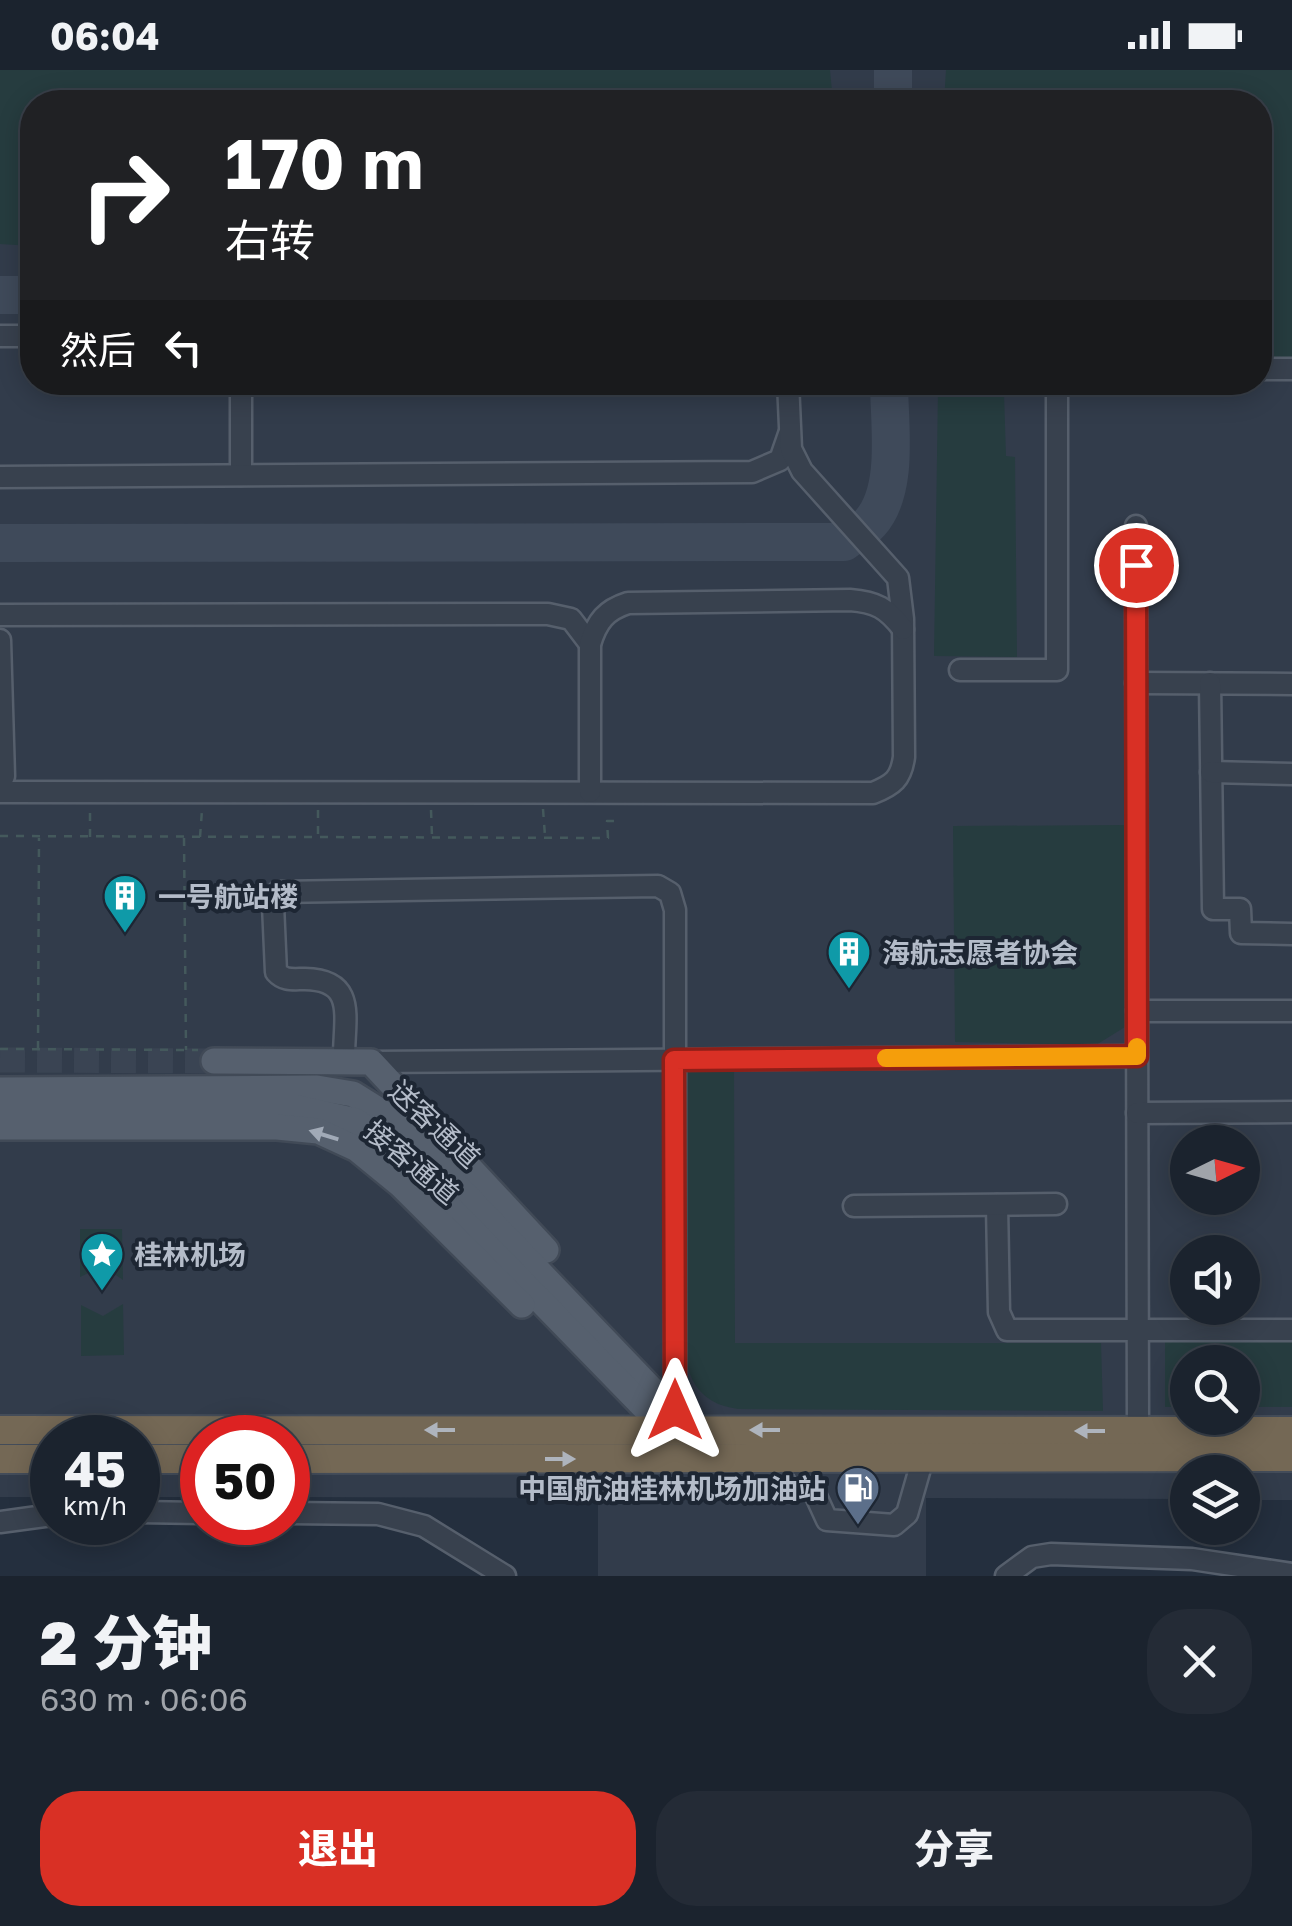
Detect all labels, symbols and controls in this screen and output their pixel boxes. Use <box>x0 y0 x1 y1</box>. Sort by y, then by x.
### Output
text: 06:04 <box>50 13 159 58</box>
text: 170 m <box>225 120 423 204</box>
icon: right <box>60 130 190 260</box>
text: 右转 <box>225 213 315 267</box>
icon: left <box>156 320 211 375</box>
text: 然后 <box>60 327 136 372</box>
pin <box>1094 523 1179 608</box>
icon: arrive <box>1109 538 1164 593</box>
building icon: 一号航站楼 <box>102 873 148 934</box>
place label: 一号航站楼 <box>158 880 298 913</box>
building icon: 海航志愿者协会 <box>826 929 872 990</box>
place label: 海航志愿者协会 <box>882 936 1078 969</box>
street label: 送客通道 <box>383 1074 487 1174</box>
street label: 接客通道 <box>358 1113 466 1211</box>
north arrow <box>1170 1125 1260 1215</box>
map controls <box>1170 1125 1260 1545</box>
one-way arrow <box>309 1127 339 1142</box>
place icon: 桂林机场 <box>79 1231 125 1292</box>
button: sound <box>1170 1235 1260 1325</box>
place label: 桂林机场 <box>134 1238 246 1271</box>
button: search <box>1170 1345 1260 1435</box>
position arrow <box>623 1358 727 1462</box>
speed limit sign: 50 <box>180 1415 310 1545</box>
one-way arrow <box>423 1422 455 1438</box>
one-way arrow <box>748 1422 780 1438</box>
one-way arrow <box>1073 1423 1105 1439</box>
text: 45 <box>64 1438 126 1498</box>
one-way arrow <box>544 1451 576 1467</box>
button: layers <box>1170 1455 1260 1545</box>
fuel station icon: 中国航油桂林机场加油站 <box>835 1465 881 1526</box>
place label: 中国航油桂林机场加油站 <box>518 1472 826 1505</box>
text: km/h <box>63 1490 127 1521</box>
text: 2 分钟 <box>40 1606 212 1678</box>
button: close <box>1147 1609 1252 1714</box>
text: 630 m · 06:06 <box>40 1680 248 1718</box>
button: 退出 <box>40 1791 636 1906</box>
button: 分享 <box>656 1791 1252 1906</box>

